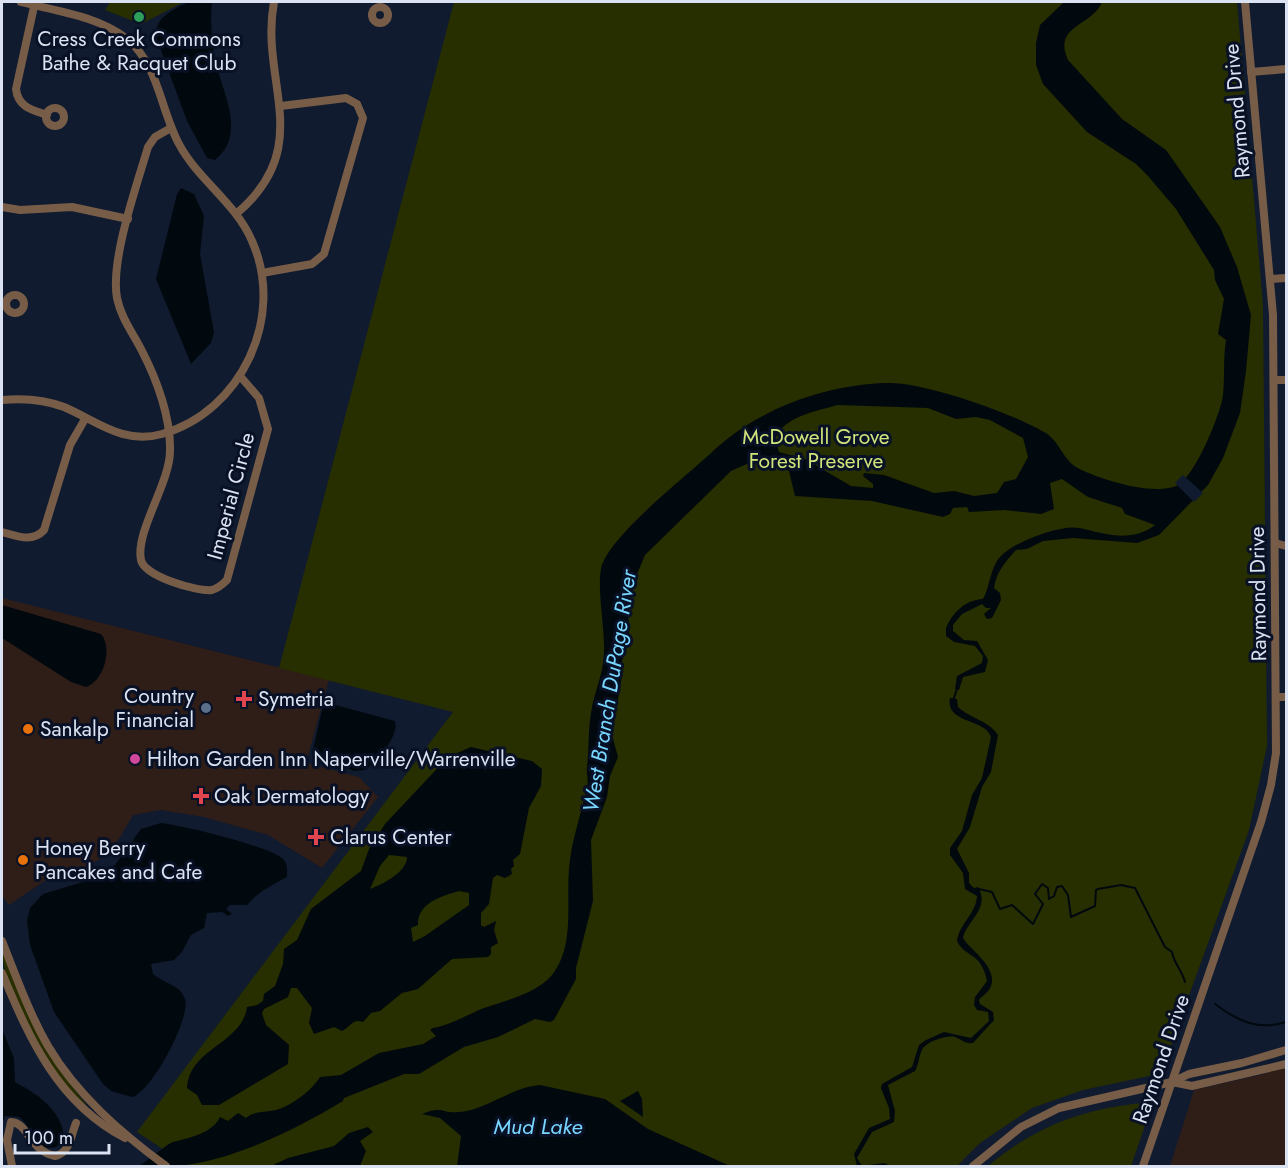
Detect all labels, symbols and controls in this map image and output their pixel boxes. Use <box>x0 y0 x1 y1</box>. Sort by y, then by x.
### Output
marker: Cress Creek Commons Bathe & Racquet Club <box>132 10 146 24</box>
place label: Cress Creek Commons Bathe & Racquet Club <box>37 24 241 78</box>
street label: Raymond Drive <box>1216 42 1258 179</box>
park label: McDowell Grove Forest Preserve <box>742 422 890 476</box>
street label: Imperial Circle <box>200 429 262 563</box>
street label: Raymond Drive <box>1242 526 1274 662</box>
water label: West Branch DuPage River <box>574 566 644 814</box>
place label: Country Financial <box>115 681 195 735</box>
place label: Symetria <box>258 684 334 714</box>
marker: Symetria <box>235 690 253 708</box>
marker: Country Financial <box>199 701 213 715</box>
place label: Sankalp <box>40 714 109 744</box>
marker: Sankalp <box>21 722 35 736</box>
place label: Hilton Garden Inn Naperville/Warrenville <box>147 744 516 774</box>
marker: Hilton Garden Inn Naperville/Warrenville <box>128 752 142 766</box>
place label: Oak Dermatology <box>214 781 370 811</box>
marker: Oak Dermatology <box>192 787 210 805</box>
place label: Clarus Center <box>330 822 452 852</box>
marker: Clarus Center <box>307 828 325 846</box>
place label: Honey Berry Pancakes and Cafe <box>35 833 203 887</box>
marker: Honey Berry Pancakes and Cafe <box>16 853 30 867</box>
street label: Raymond Drive <box>1125 990 1197 1128</box>
water label: Mud Lake <box>493 1110 583 1142</box>
scale bar <box>15 1117 110 1155</box>
text: 100 m <box>24 1125 73 1151</box>

